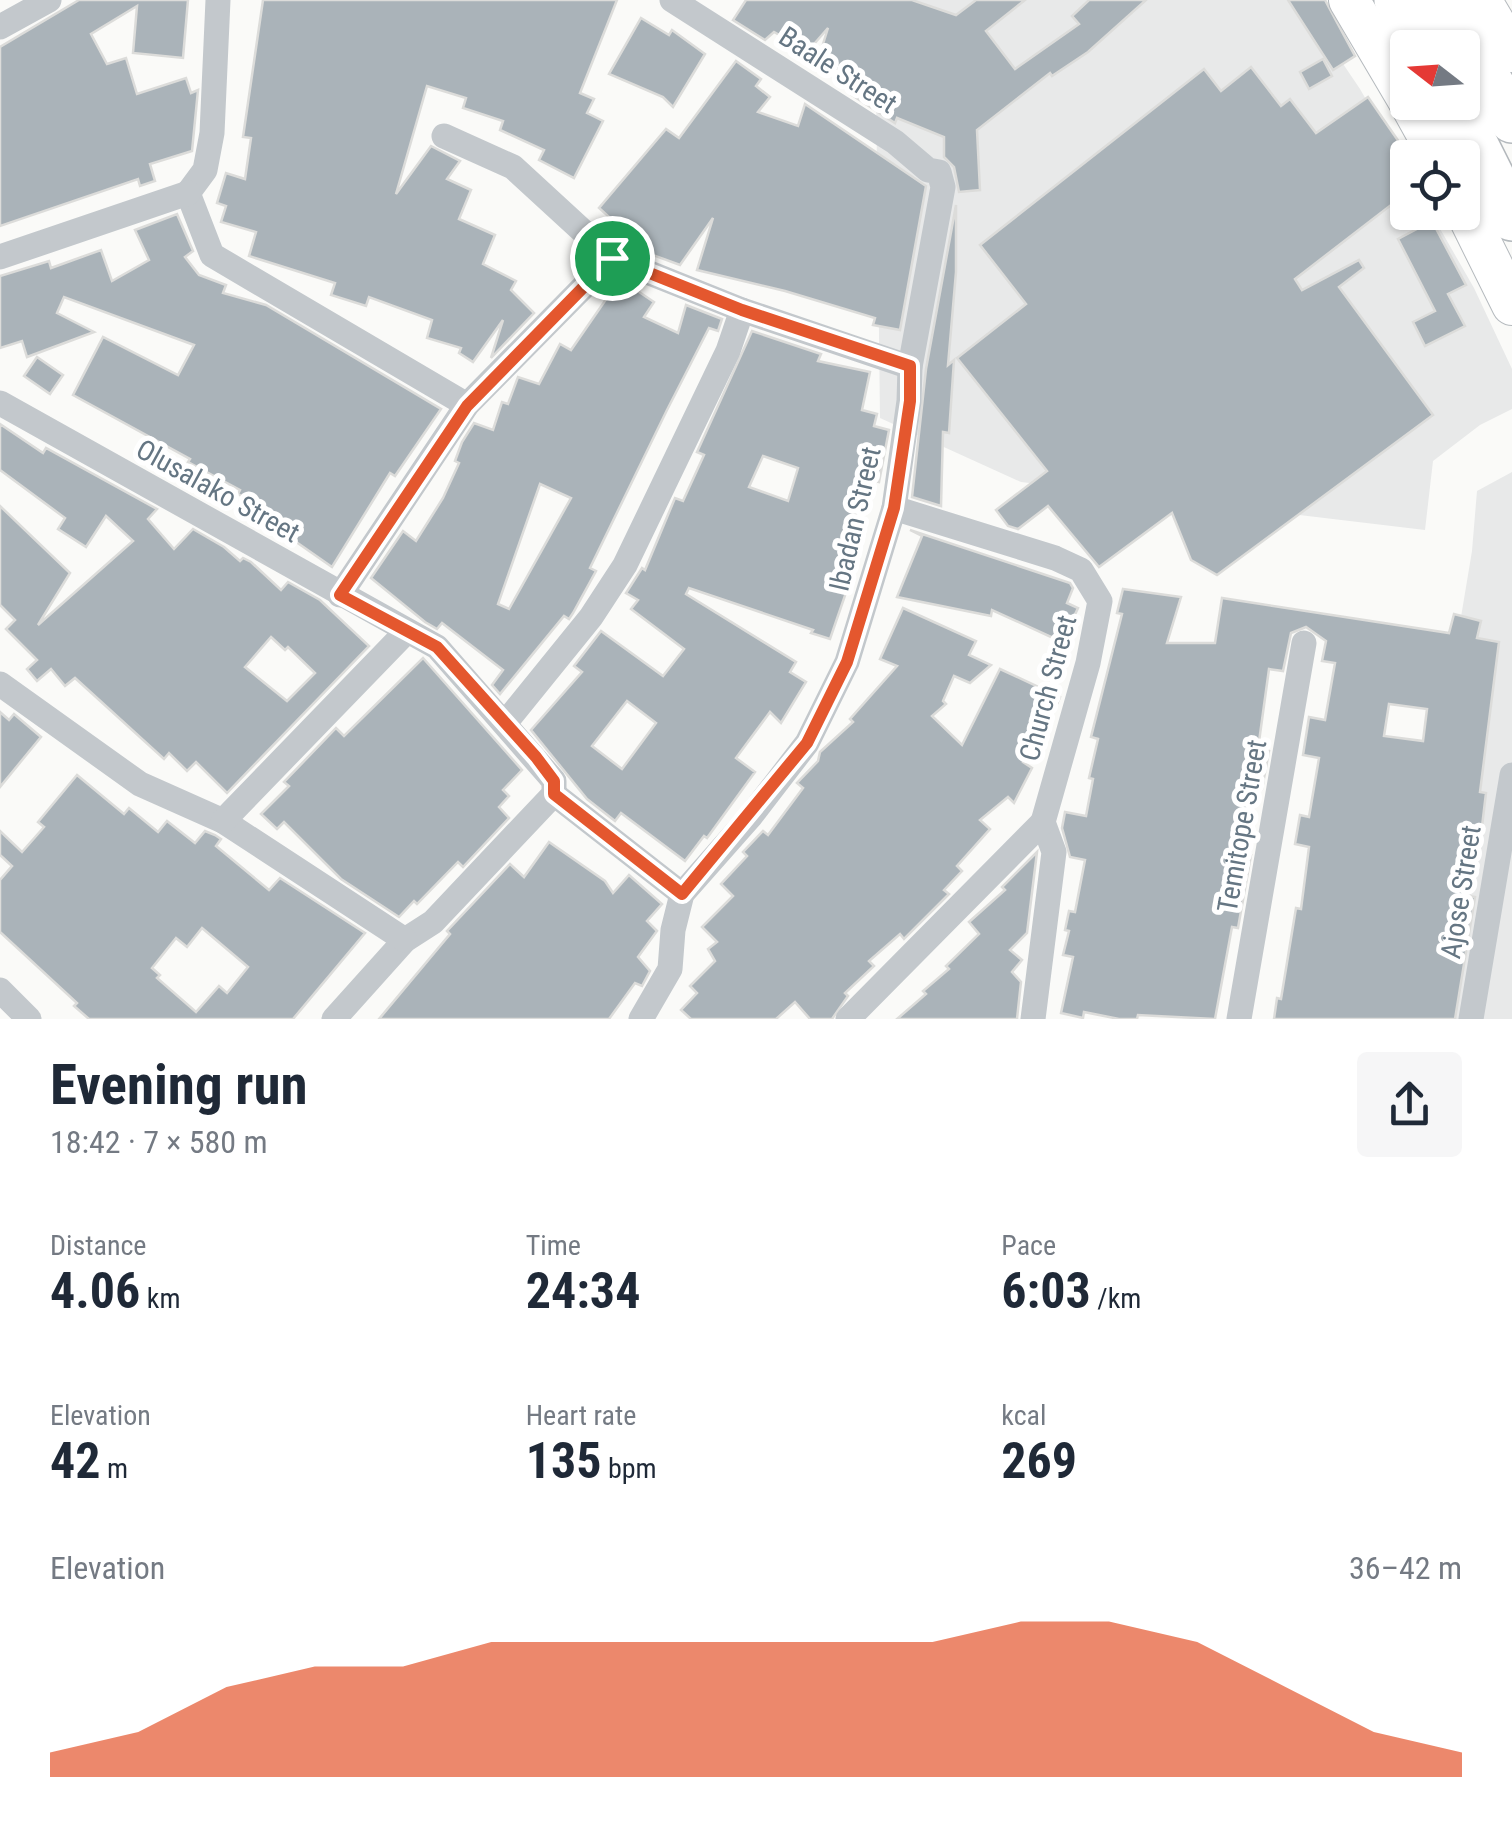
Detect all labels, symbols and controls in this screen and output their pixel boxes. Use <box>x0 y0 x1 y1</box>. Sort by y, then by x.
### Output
street label: Baale Street <box>773 20 903 120</box>
north arrow <box>1390 30 1480 120</box>
map controls <box>1390 30 1480 230</box>
button: locate <box>1390 140 1480 230</box>
pin <box>570 216 655 301</box>
icon: arrive <box>585 231 640 286</box>
street label: Olusalako Street <box>131 433 305 549</box>
street label: Ibadan Street <box>822 444 888 594</box>
street label: Church Street <box>1013 611 1083 765</box>
street label: Temitope Street <box>1211 737 1273 915</box>
street label: Ajose Street <box>1434 823 1488 961</box>
button: share <box>1357 1052 1462 1157</box>
text: Evening run <box>50 1053 308 1117</box>
text: 18:42 · 7 × 580 m <box>50 1123 268 1161</box>
text: Distance <box>50 1229 147 1262</box>
text: Time <box>526 1229 581 1262</box>
text: Pace <box>1001 1229 1056 1262</box>
text: 4.06 <box>50 1262 140 1320</box>
text: 24:34 <box>526 1262 640 1320</box>
text: 6:03 <box>1001 1262 1091 1320</box>
text: km <box>140 1282 180 1315</box>
text: /km <box>1091 1282 1141 1315</box>
text: Elevation <box>50 1399 151 1432</box>
text: Heart rate <box>526 1399 636 1432</box>
text: kcal <box>1001 1399 1046 1432</box>
text: 42 <box>50 1432 101 1490</box>
text: 135 <box>526 1432 601 1490</box>
text: 269 <box>1001 1432 1077 1490</box>
text: m <box>101 1452 128 1485</box>
text: bpm <box>601 1452 657 1485</box>
text: Elevation <box>50 1549 165 1587</box>
text: 36–42 m <box>1349 1549 1462 1587</box>

